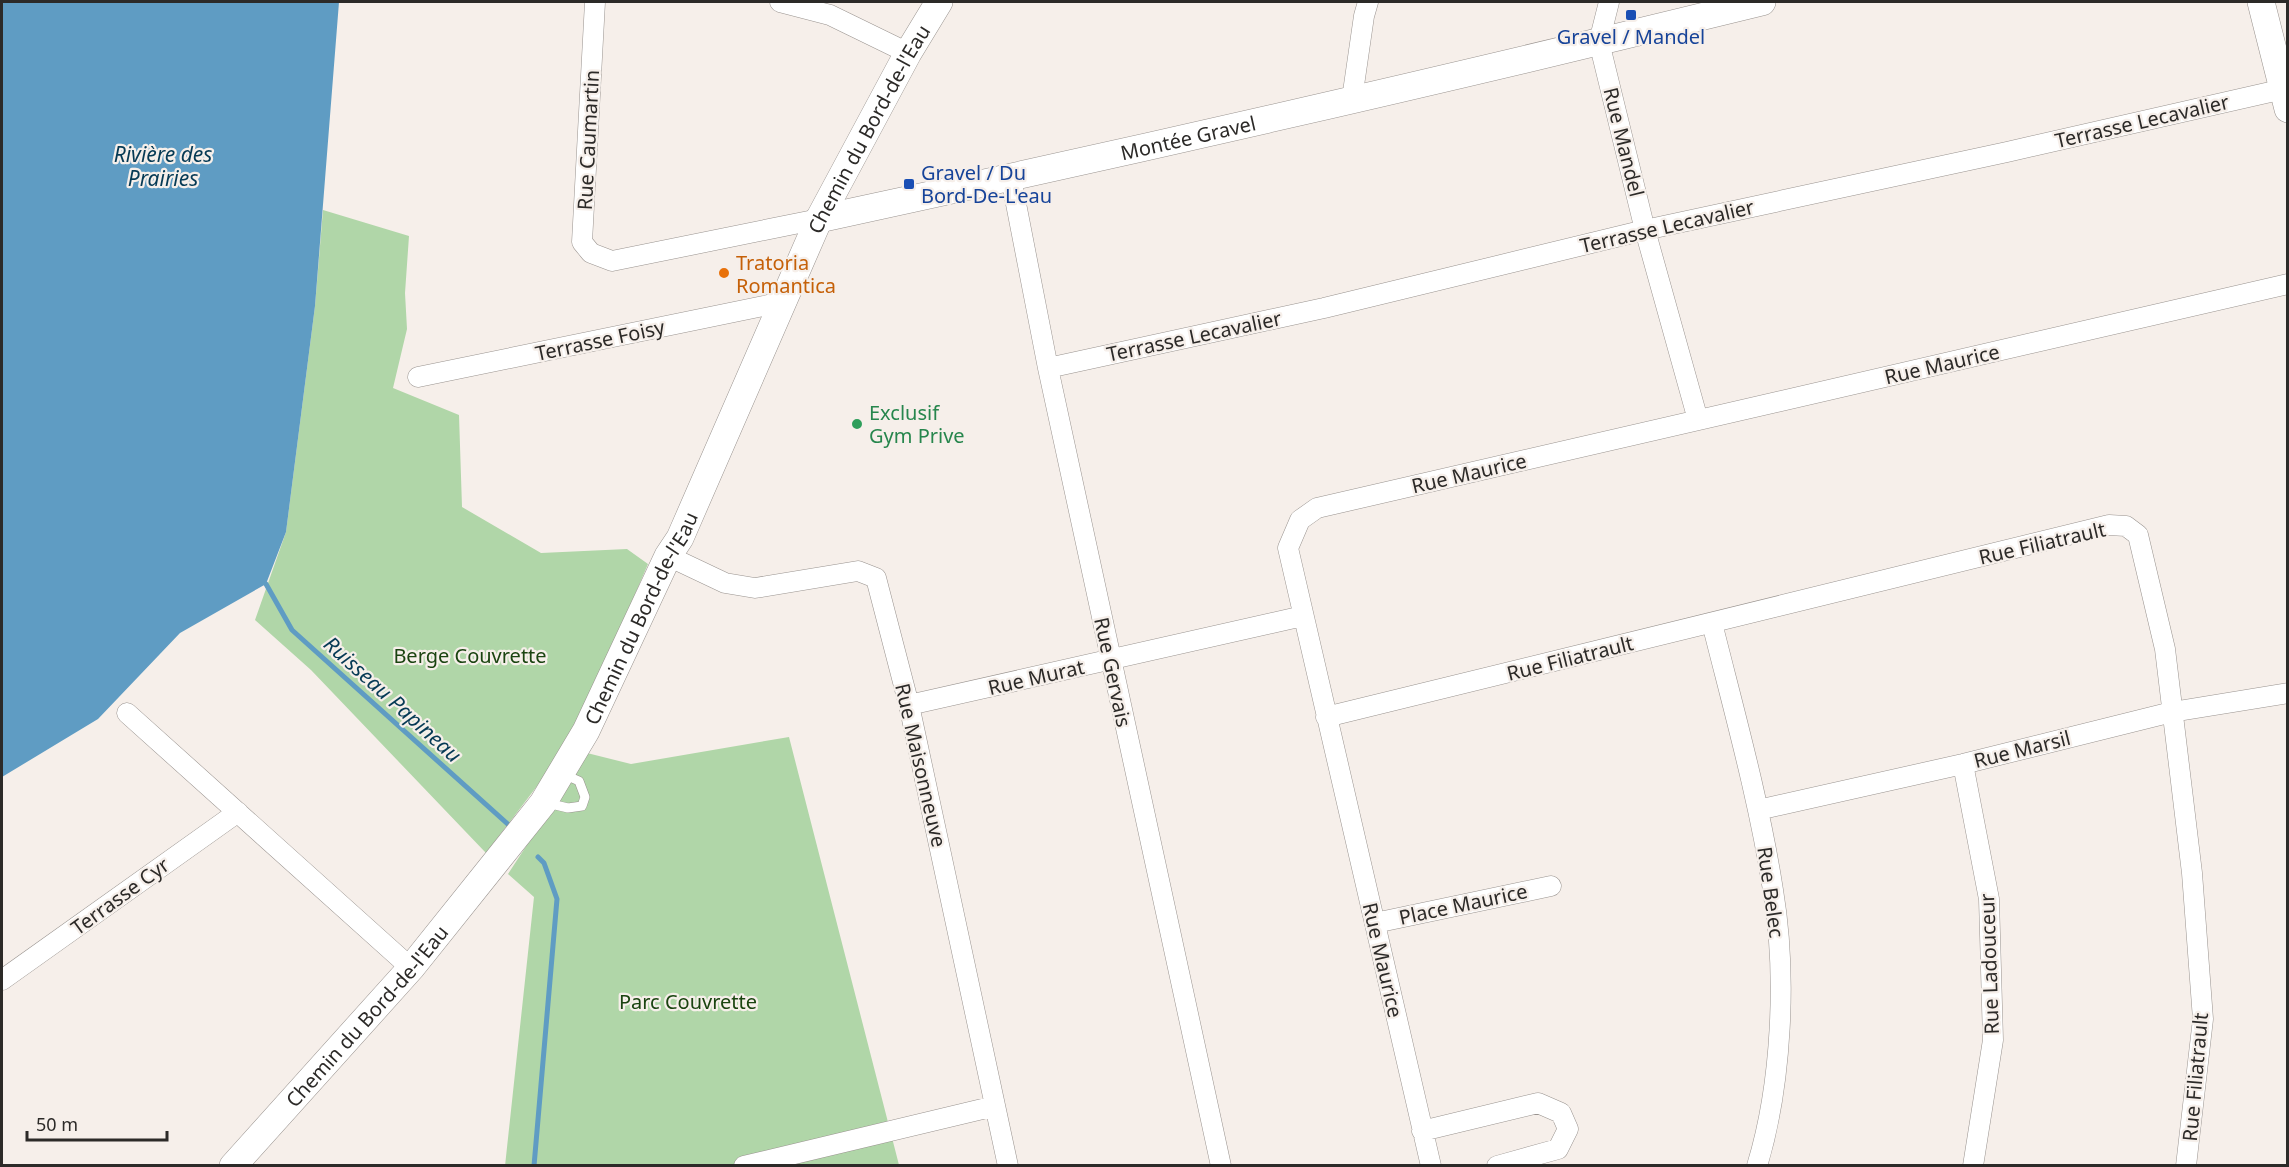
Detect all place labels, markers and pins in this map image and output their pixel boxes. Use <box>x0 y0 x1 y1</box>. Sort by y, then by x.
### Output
marker: Gravel / Mandel <box>1624 8 1638 22</box>
place label: Gravel / Mandel <box>1557 23 1705 50</box>
place label: Gravel / Du Bord-De-L'eau <box>921 159 1052 209</box>
marker: Gravel / Du Bord-De-L'eau <box>902 177 916 191</box>
place label: Tratoria Romantica <box>736 249 836 299</box>
marker: Tratoria Romantica <box>717 266 731 280</box>
place label: Exclusif Gym Prive <box>869 399 965 449</box>
marker: Exclusif Gym Prive <box>850 417 864 431</box>

